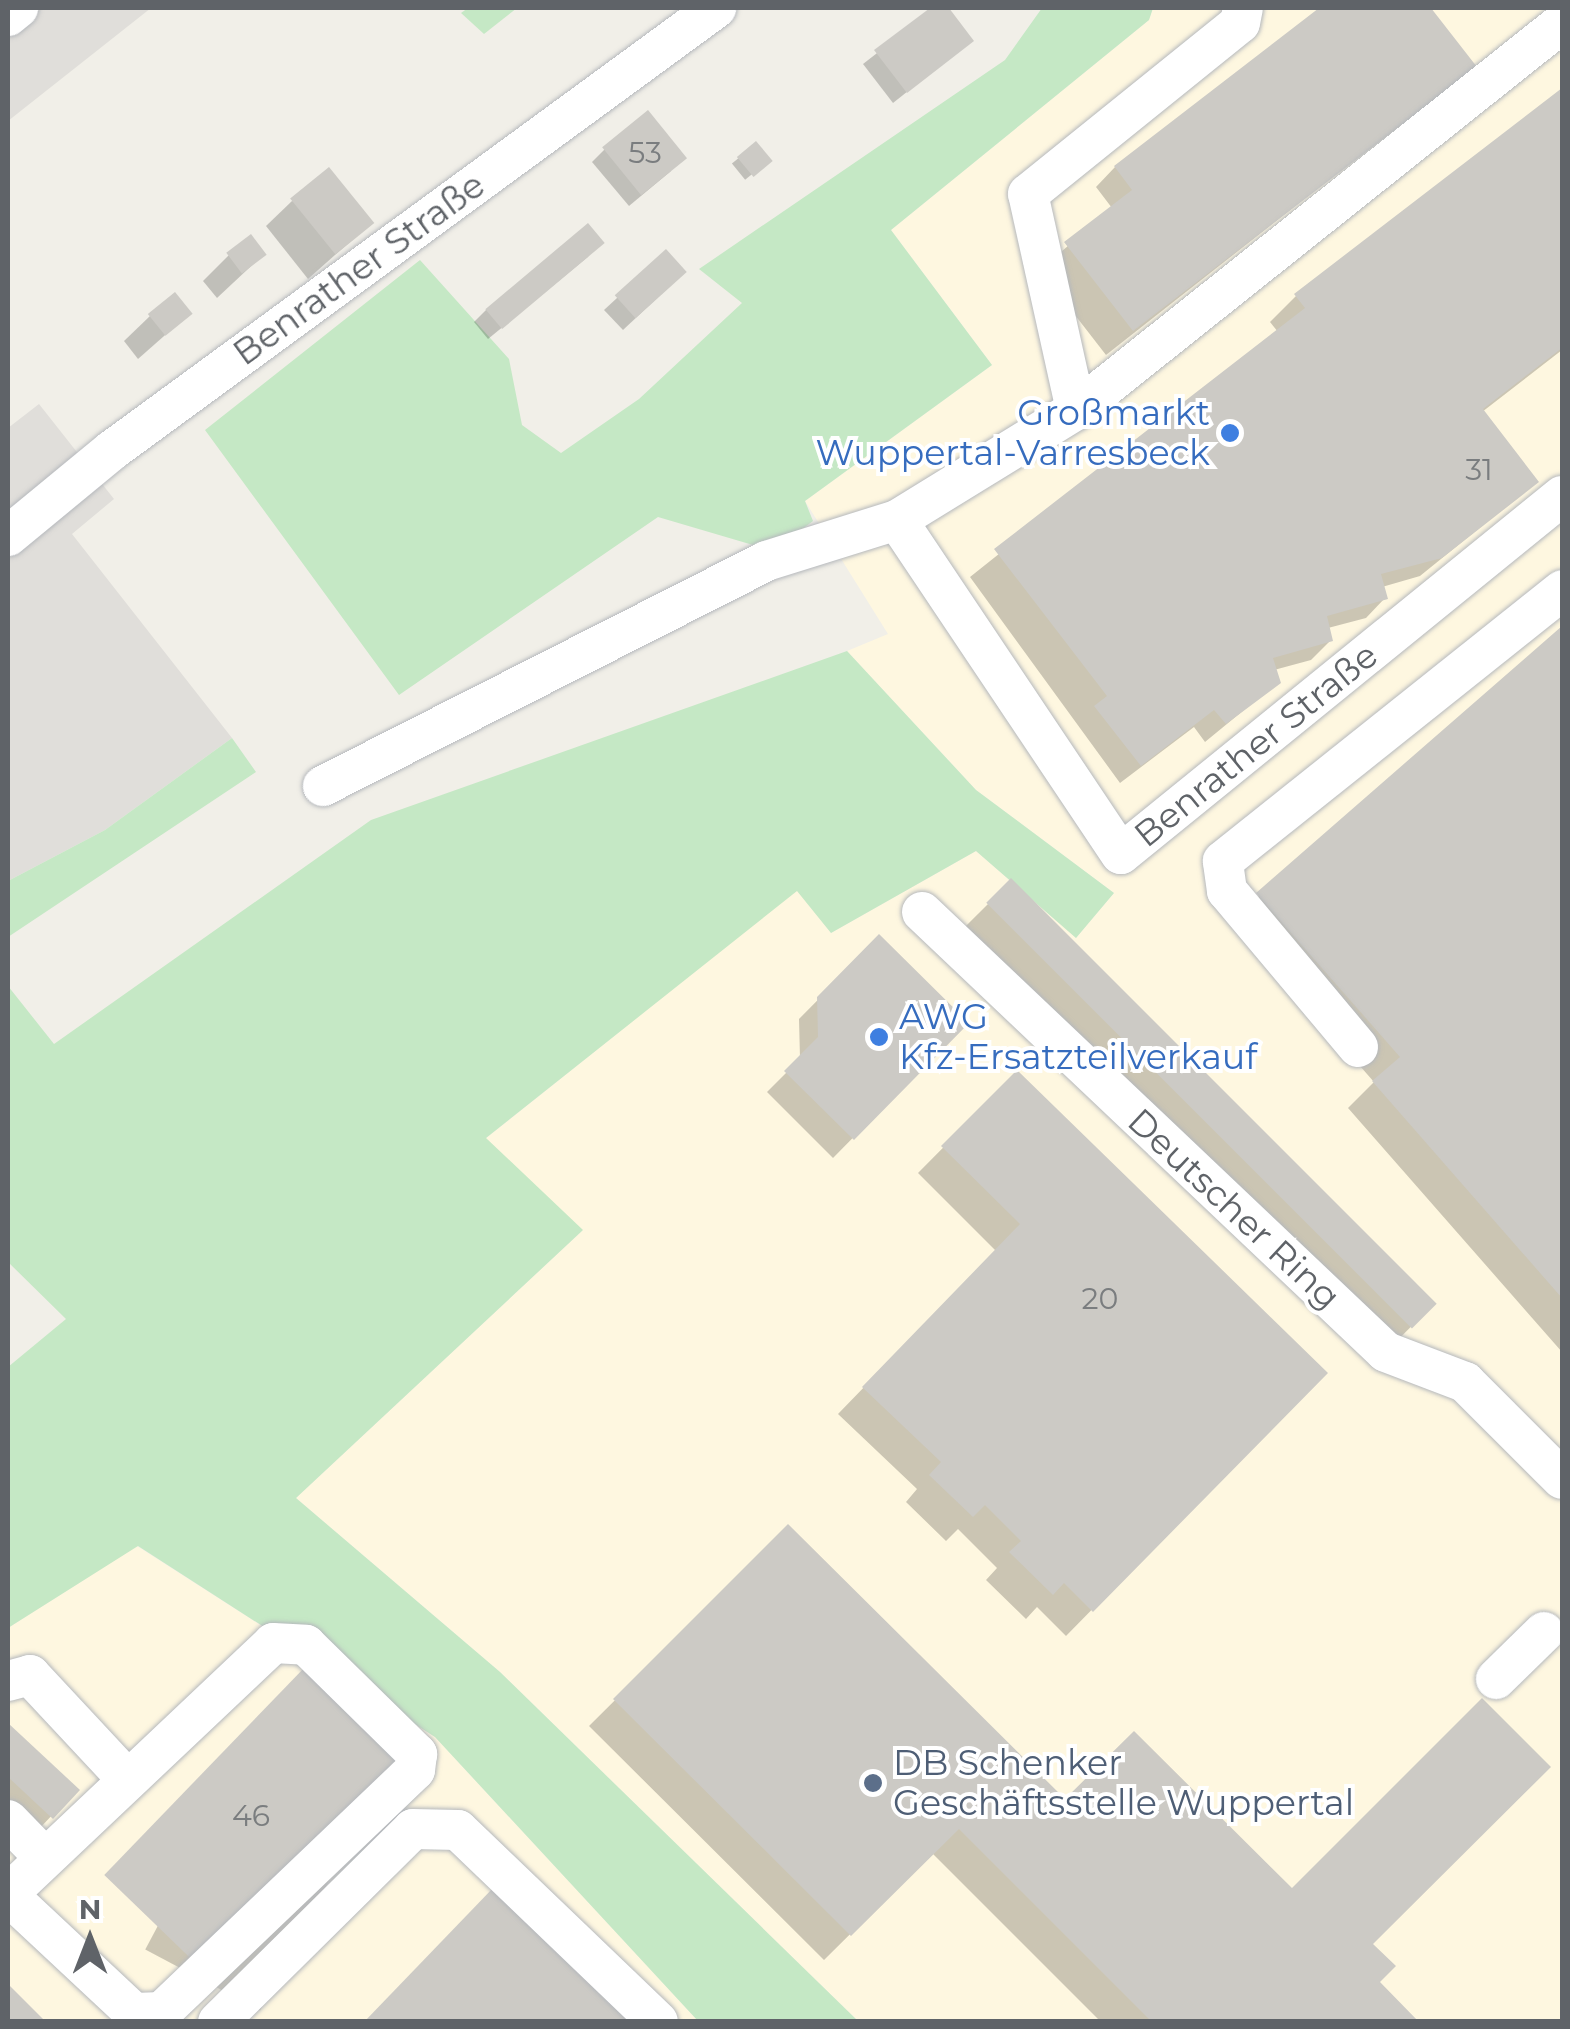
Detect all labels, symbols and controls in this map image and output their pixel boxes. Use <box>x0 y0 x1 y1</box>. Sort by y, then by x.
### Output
house number: 53 <box>628 135 662 171</box>
street label: Benrather Straße <box>225 164 493 374</box>
place label: Großmarkt Wuppertal-Varresbeck <box>815 392 1210 474</box>
marker: Großmarkt Wuppertal-Varresbeck <box>1219 422 1241 444</box>
house number: 31 <box>1465 452 1493 488</box>
street label: Benrather Straße <box>1126 634 1386 856</box>
place label: AWG Kfz-Ersatzteilverkauf <box>899 996 1257 1078</box>
marker: AWG Kfz-Ersatzteilverkauf <box>868 1026 890 1048</box>
street label: Deutscher Ring <box>1119 1100 1349 1318</box>
house number: 20 <box>1082 1281 1118 1317</box>
place label: DB Schenker Geschäftsstelle Wuppertal <box>893 1742 1354 1824</box>
marker: DB Schenker Geschäftsstelle Wuppertal <box>862 1772 884 1794</box>
house number: 46 <box>232 1798 270 1834</box>
north arrow <box>40 1889 140 1989</box>
text: N <box>79 1892 101 1926</box>

